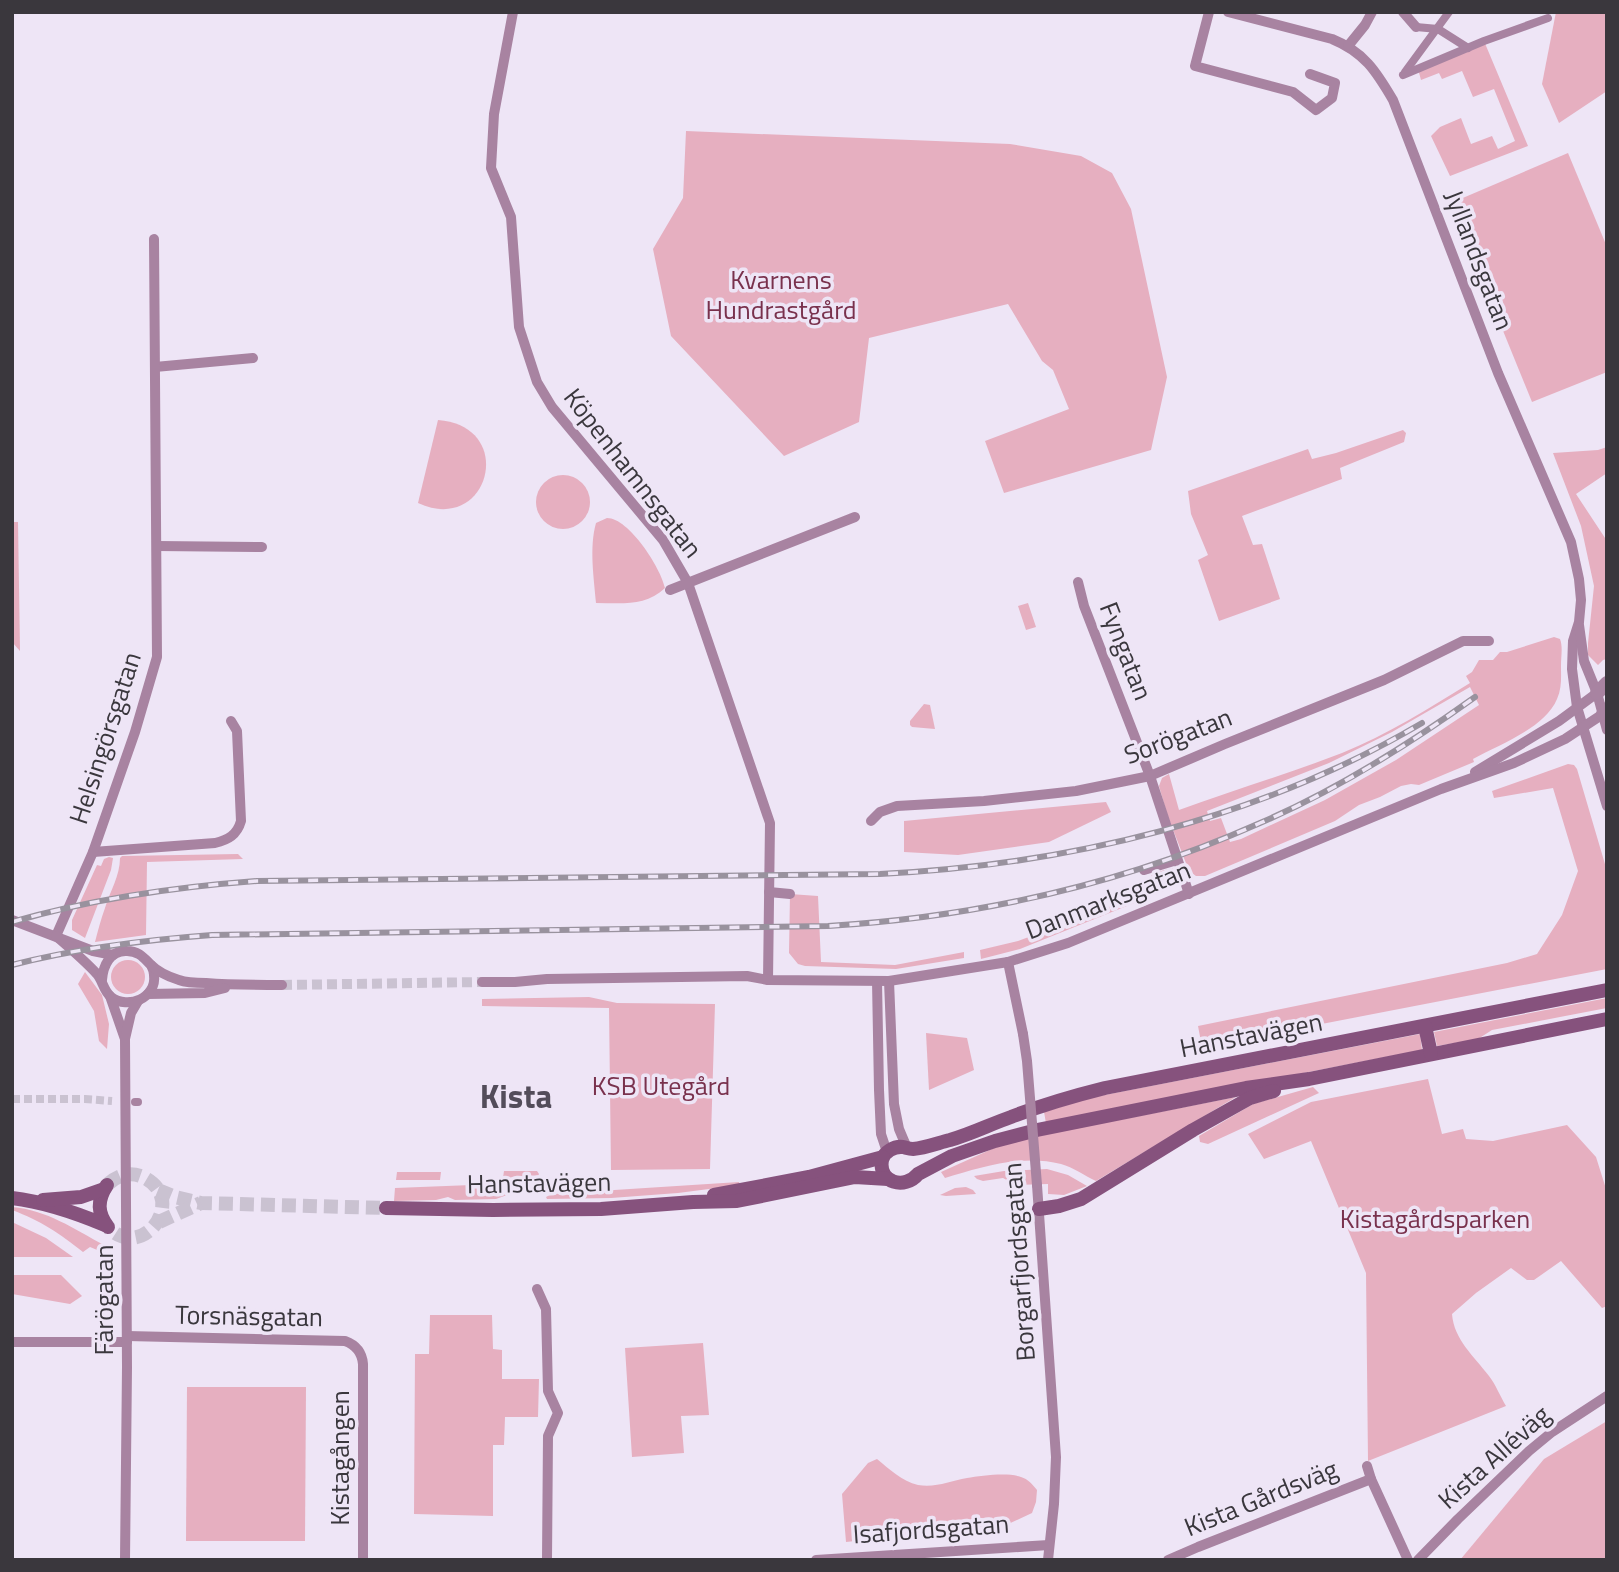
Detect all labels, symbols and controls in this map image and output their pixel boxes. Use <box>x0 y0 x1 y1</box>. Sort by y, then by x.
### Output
street label: Jyllandsgatan <box>1435 184 1524 336</box>
park label: Kvarnens Hundrastgård <box>705 260 857 329</box>
street label: Köpenhamnsgatan <box>555 379 712 566</box>
street label: Fyngatan <box>1090 596 1163 706</box>
street label: Helsingörsgatan <box>58 647 151 829</box>
street label: Sorögatan <box>1118 697 1237 774</box>
street label: Danmarksgatan <box>1019 850 1196 949</box>
street label: Hanstavägen <box>1176 1002 1326 1067</box>
park label: KSB Utegård <box>592 1066 730 1105</box>
district label: Kista <box>480 1071 552 1121</box>
street label: Borgarfjordsgatan <box>992 1161 1045 1363</box>
street label: Hanstavägen <box>466 1162 612 1203</box>
park label: Kistagårdsparken <box>1340 1199 1530 1238</box>
street label: Färögatan <box>84 1245 123 1355</box>
street label: Torsnäsgatan <box>175 1295 323 1336</box>
street label: Kistagången <box>320 1390 359 1526</box>
street label: Kista Alléväg <box>1429 1395 1559 1518</box>
street label: Kista Gårdsväg <box>1178 1449 1343 1546</box>
street label: Isafjordsgatan <box>852 1504 1010 1553</box>

